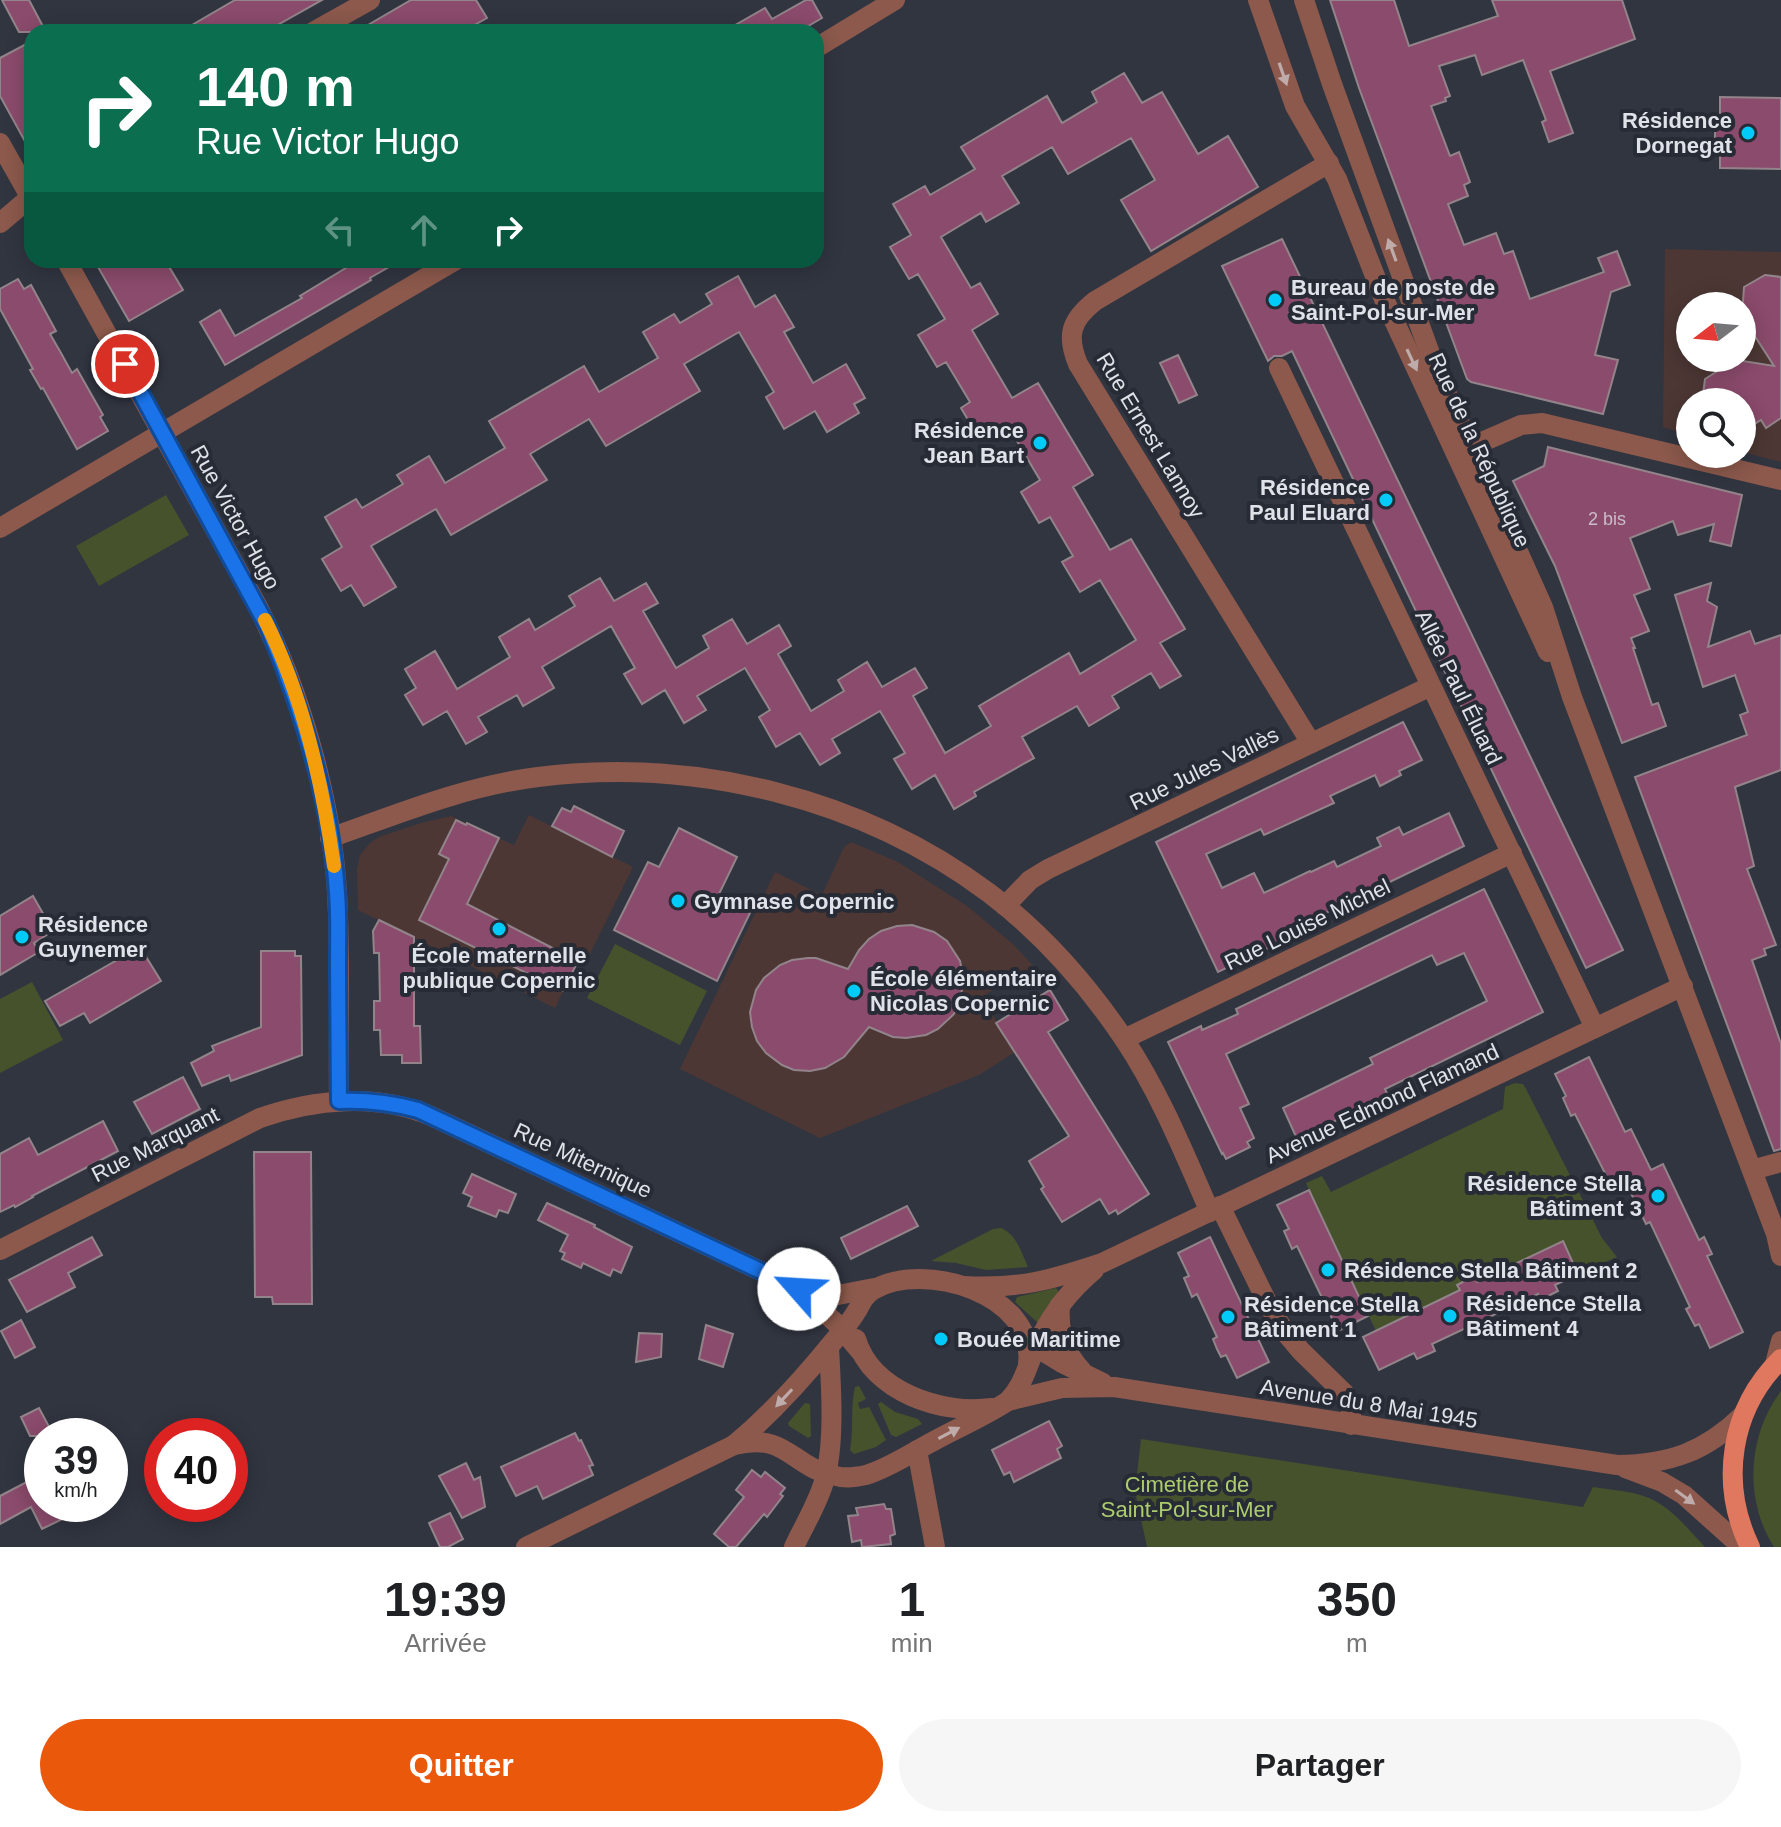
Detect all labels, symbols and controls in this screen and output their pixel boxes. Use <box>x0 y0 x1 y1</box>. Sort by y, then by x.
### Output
text: 140 m <box>196 55 355 118</box>
icon: right <box>64 56 168 160</box>
one-way arrow <box>1277 62 1290 86</box>
place label: Résidence Dornegat <box>1622 108 1733 158</box>
text: Rue Victor Hugo <box>196 121 459 162</box>
marker: Résidence Dornegat <box>1739 124 1757 142</box>
icon: left <box>318 208 362 252</box>
icon: ahead <box>402 208 446 252</box>
icon: right <box>486 208 530 252</box>
one-way arrow <box>1385 238 1398 262</box>
place label: Bureau de poste de Saint-Pol-sur-Mer <box>1291 275 1495 325</box>
marker: Bureau de poste de Saint-Pol-sur-Mer <box>1266 291 1284 309</box>
north arrow <box>1676 292 1756 372</box>
map controls <box>1676 292 1756 468</box>
pin <box>91 330 159 398</box>
icon: arrive <box>103 342 147 386</box>
street label: Rue Ernest Lannoy <box>1091 348 1210 522</box>
one-way arrow <box>1406 349 1419 372</box>
street label: Rue de la République <box>1424 349 1536 551</box>
button: search <box>1676 388 1756 468</box>
place label: Résidence Jean Bart <box>914 418 1025 468</box>
marker: Résidence Jean Bart <box>1031 434 1049 452</box>
street label: Rue Victor Hugo <box>186 441 286 594</box>
place label: Résidence Paul Eluard <box>1249 475 1370 525</box>
marker: Résidence Paul Eluard <box>1377 491 1395 509</box>
house number: 2 bis <box>1588 509 1626 529</box>
street label: Allée Paul Éluard <box>1410 606 1507 769</box>
street label: Rue Jules Vallès <box>1126 722 1283 815</box>
street label: Rue Louise Michel <box>1220 874 1394 975</box>
place label: Gymnase Copernic <box>694 889 895 914</box>
marker: Gymnase Copernic <box>669 892 687 910</box>
place label: Résidence Guynemer <box>38 912 148 962</box>
marker: École maternelle publique Copernic <box>490 920 508 938</box>
marker: Résidence Guynemer <box>13 928 31 946</box>
place label: École maternelle publique Copernic <box>402 943 596 993</box>
place label: École élémentaire Nicolas Copernic <box>870 966 1057 1016</box>
marker: École élémentaire Nicolas Copernic <box>845 982 863 1000</box>
street label: Avenue Edmond Flamand <box>1262 1038 1503 1168</box>
street label: Rue Marquant <box>87 1102 223 1187</box>
street label: Rue Miternique <box>510 1118 656 1203</box>
place label: Résidence Stella Bâtiment 3 <box>1467 1171 1643 1221</box>
marker: Résidence Stella Bâtiment 3 <box>1649 1187 1667 1205</box>
position arrow <box>757 1247 841 1331</box>
place label: Résidence Stella Bâtiment 2 <box>1344 1258 1637 1283</box>
marker: Résidence Stella Bâtiment 2 <box>1319 1261 1337 1279</box>
place label: Résidence Stella Bâtiment 4 <box>1466 1291 1642 1341</box>
place label: Résidence Stella Bâtiment 1 <box>1244 1292 1420 1342</box>
marker: Résidence Stella Bâtiment 4 <box>1441 1307 1459 1325</box>
marker: Résidence Stella Bâtiment 1 <box>1219 1308 1237 1326</box>
place label: Bouée Maritime <box>957 1327 1121 1352</box>
marker: Bouée Maritime <box>932 1330 950 1348</box>
street label: Avenue du 8 Mai 1945 <box>1258 1374 1479 1433</box>
one-way arrow <box>776 1389 794 1408</box>
speed limit sign: 40 <box>144 1418 248 1522</box>
one-way arrow <box>938 1426 961 1439</box>
text: 39 <box>54 1438 98 1482</box>
park label: Cimetière de Saint-Pol-sur-Mer <box>1101 1472 1273 1522</box>
text: km/h <box>54 1479 98 1501</box>
one-way arrow <box>1675 1489 1696 1504</box>
text: 19:39 <box>384 1573 507 1626</box>
text: 1 <box>898 1573 925 1626</box>
text: 350 <box>1317 1573 1397 1626</box>
text: Arrivée <box>404 1628 487 1658</box>
text: min <box>891 1628 933 1658</box>
text: m <box>1346 1628 1368 1658</box>
button: Quitter <box>40 1719 883 1811</box>
button: Partager <box>899 1719 1741 1811</box>

